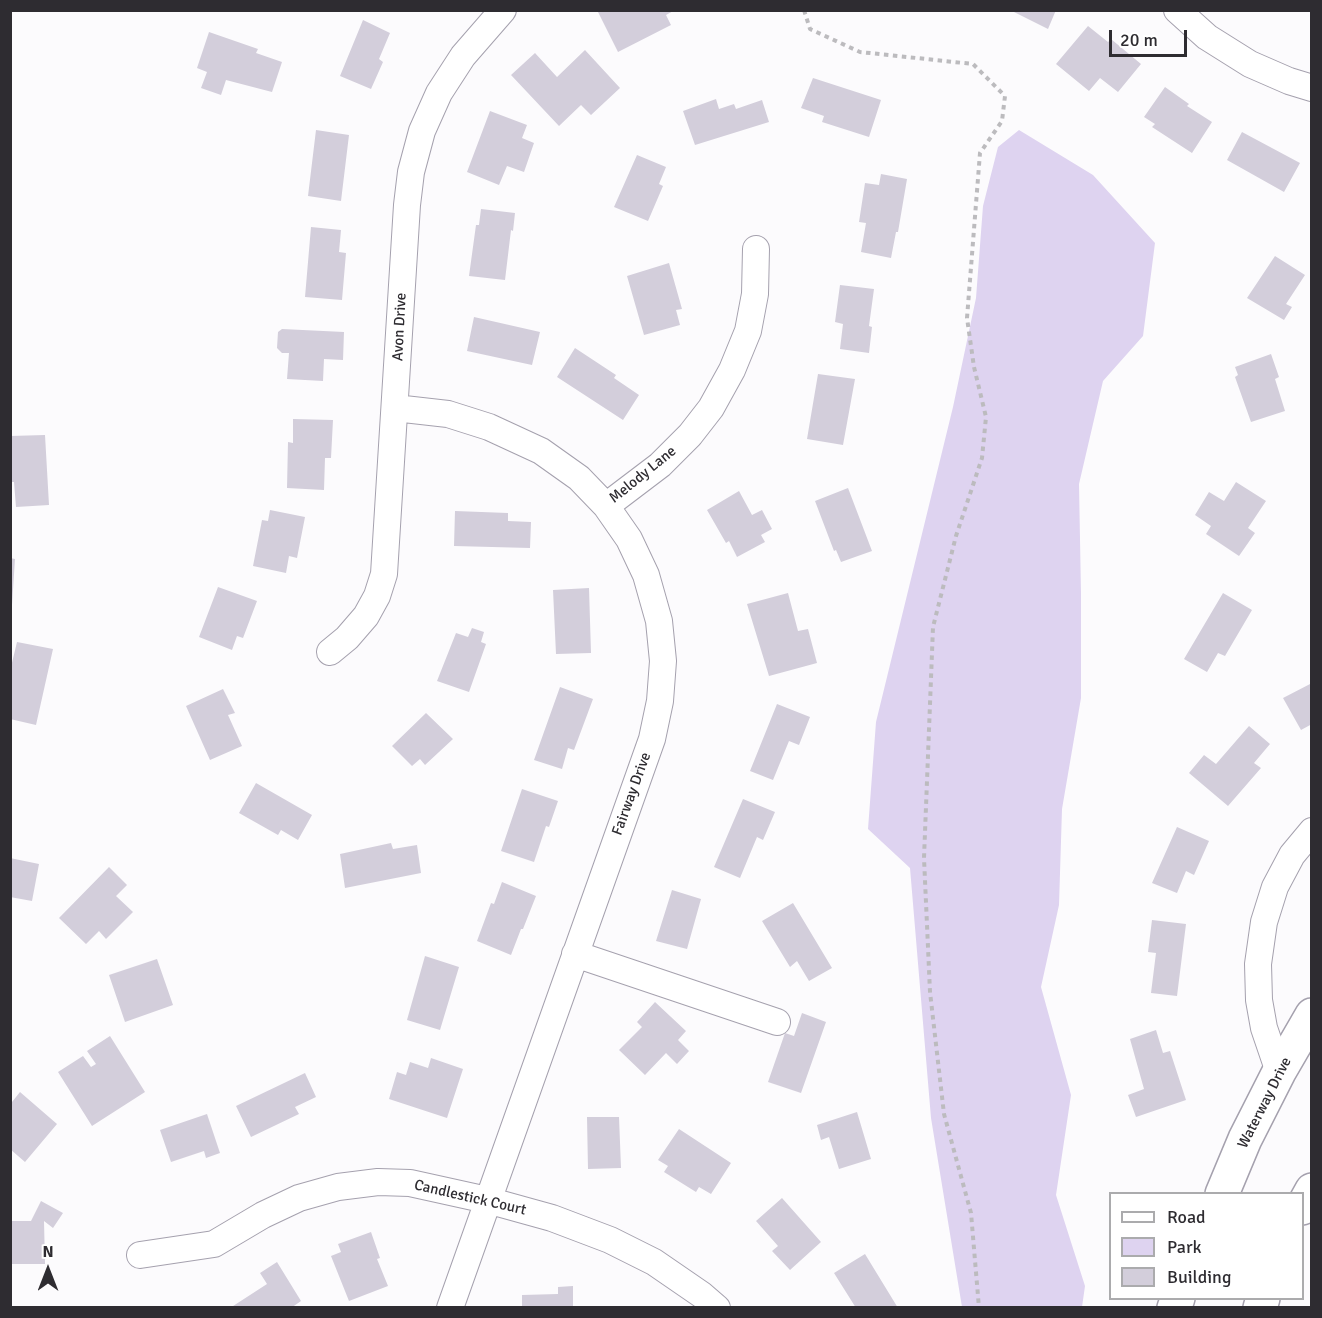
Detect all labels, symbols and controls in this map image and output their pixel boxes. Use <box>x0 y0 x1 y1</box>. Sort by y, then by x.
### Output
scale bar <box>1112 18 1190 56</box>
text: 20 m <box>1120 29 1158 51</box>
street label: Avon Drive <box>389 292 411 362</box>
street label: Melody Lane <box>606 443 680 507</box>
street label: Fairway Drive <box>609 750 655 838</box>
street label: Waterway Drive <box>1234 1054 1296 1152</box>
street label: Candlestick Court <box>412 1176 528 1220</box>
legend <box>1109 1192 1304 1300</box>
text: Road <box>1167 1206 1206 1228</box>
text: Park <box>1167 1236 1202 1258</box>
north arrow <box>18 1240 78 1300</box>
text: N <box>42 1242 54 1262</box>
text: Building <box>1167 1266 1231 1288</box>

